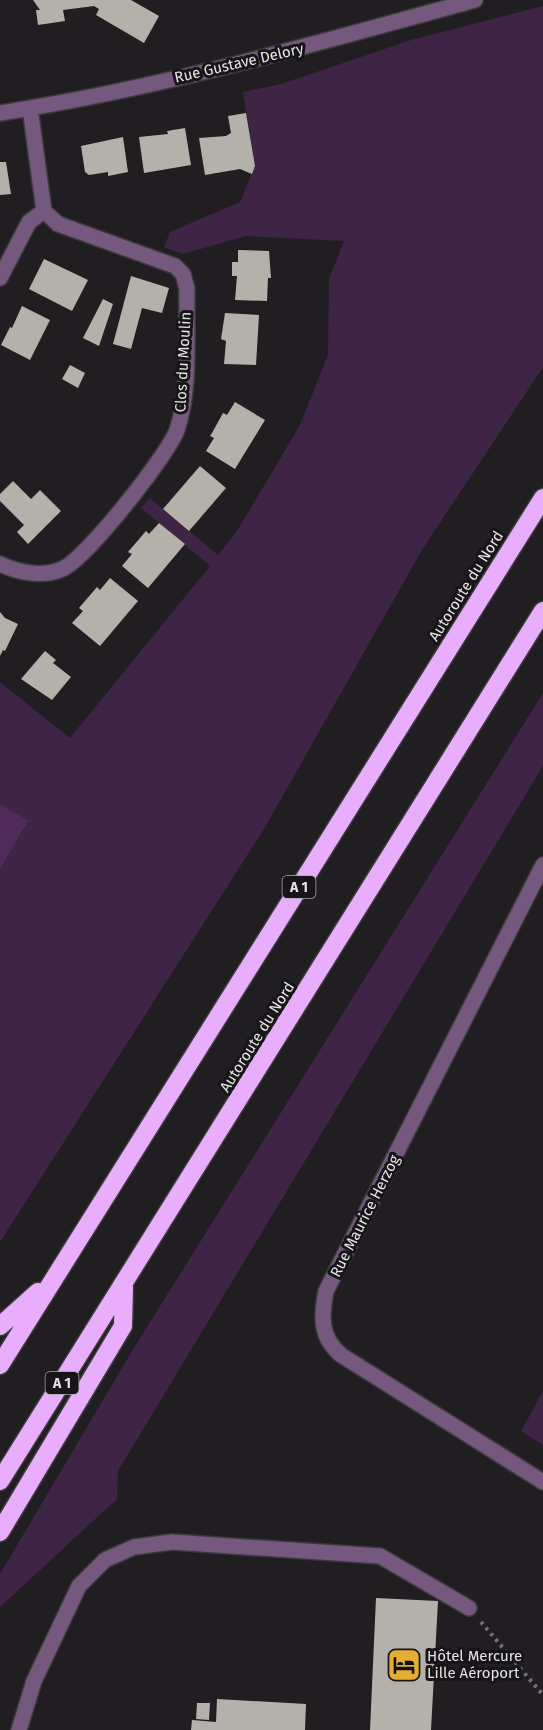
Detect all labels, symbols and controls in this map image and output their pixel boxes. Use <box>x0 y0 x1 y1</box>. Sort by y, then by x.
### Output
street label: Rue Gustave Delory <box>173 39 306 87</box>
street label: Clos du Moulin <box>171 311 195 413</box>
street label: Autoroute du Nord <box>425 528 507 644</box>
road number: A 1 <box>282 876 316 898</box>
street label: Autoroute du Nord <box>216 979 298 1095</box>
street label: Rue Maurice Herzog <box>326 1152 404 1280</box>
road number: A 1 <box>46 1372 78 1394</box>
hotel icon: Hôtel Mercure Lille Aéroport <box>386 1647 422 1683</box>
place label: Hôtel Mercure Lille Aéroport <box>427 1647 522 1682</box>

